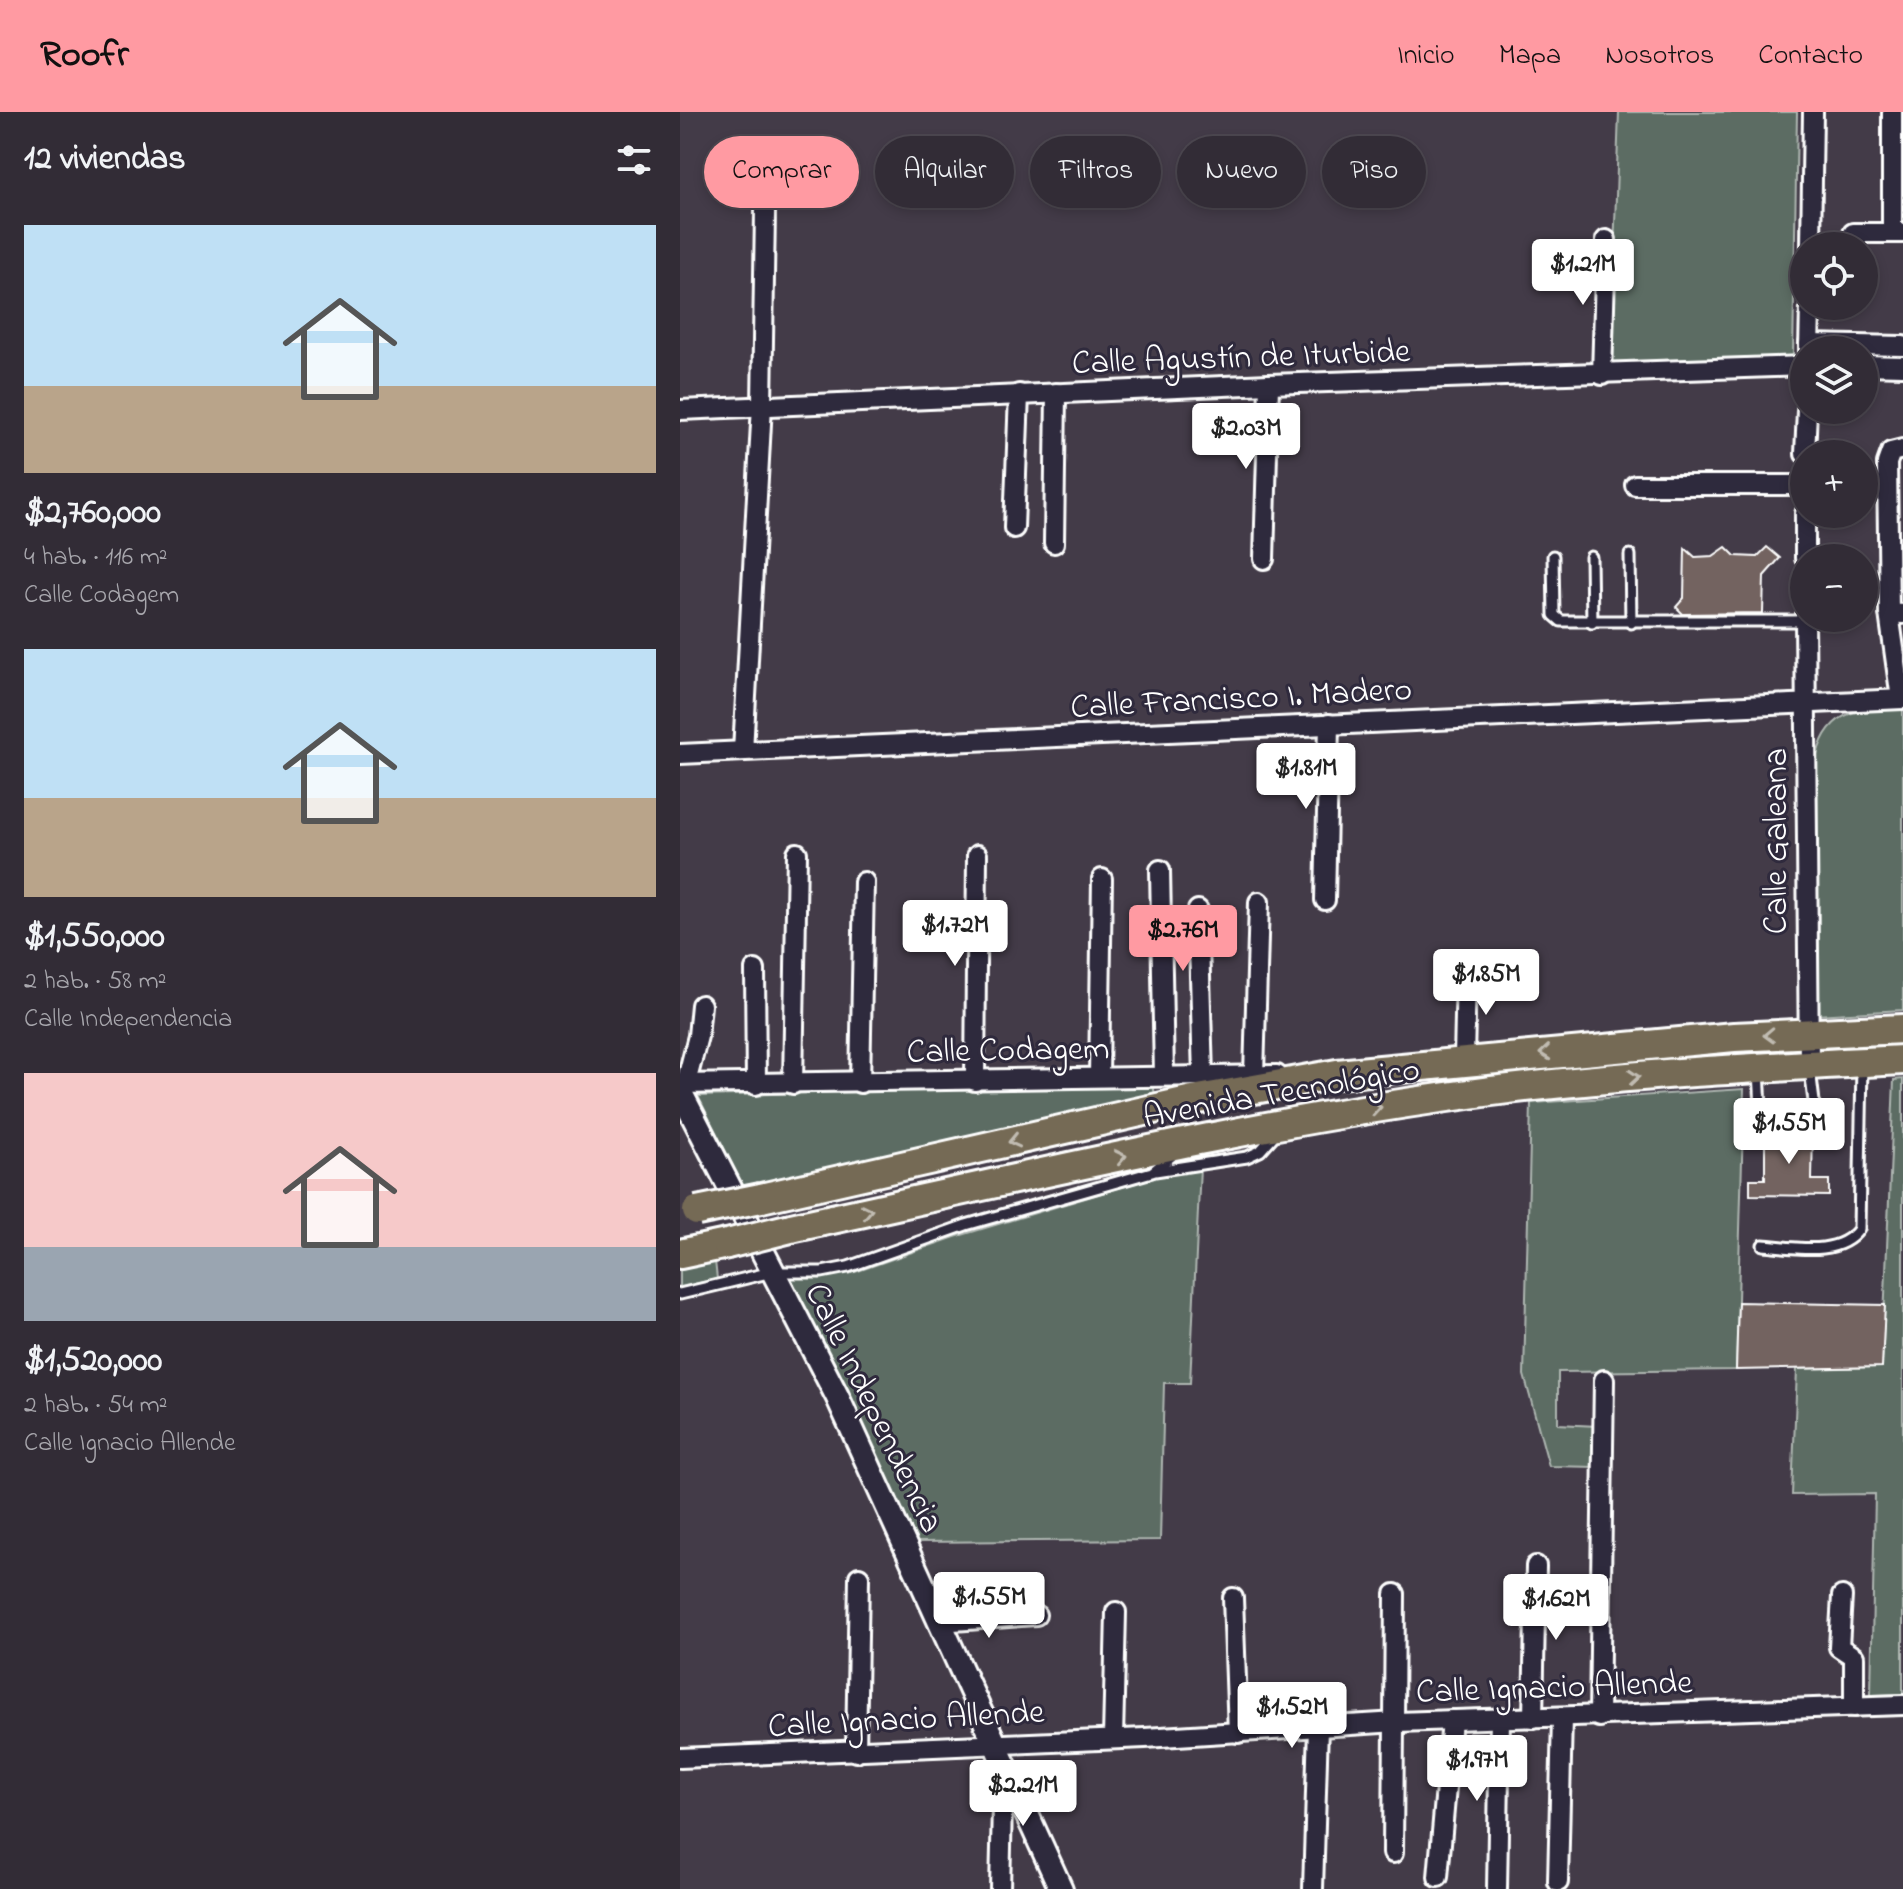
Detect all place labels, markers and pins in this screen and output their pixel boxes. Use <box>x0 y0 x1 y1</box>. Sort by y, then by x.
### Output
pin: $1.21M <box>1518 239 1648 307</box>
pin: $2.03M <box>1181 403 1311 471</box>
pin: $1.81M <box>1241 743 1371 811</box>
pin: $1.72M <box>890 900 1020 968</box>
pin: $2.76M <box>1118 905 1248 973</box>
pin: $1.85M <box>1421 949 1551 1017</box>
pin: $1.55M <box>1724 1098 1854 1166</box>
pin: $1.55M <box>924 1572 1054 1640</box>
pin: $1.62M <box>1491 1574 1621 1642</box>
pin: $1.52M <box>1227 1682 1357 1750</box>
pin: $1.97M <box>1412 1735 1542 1803</box>
pin: $2.21M <box>958 1760 1088 1828</box>

